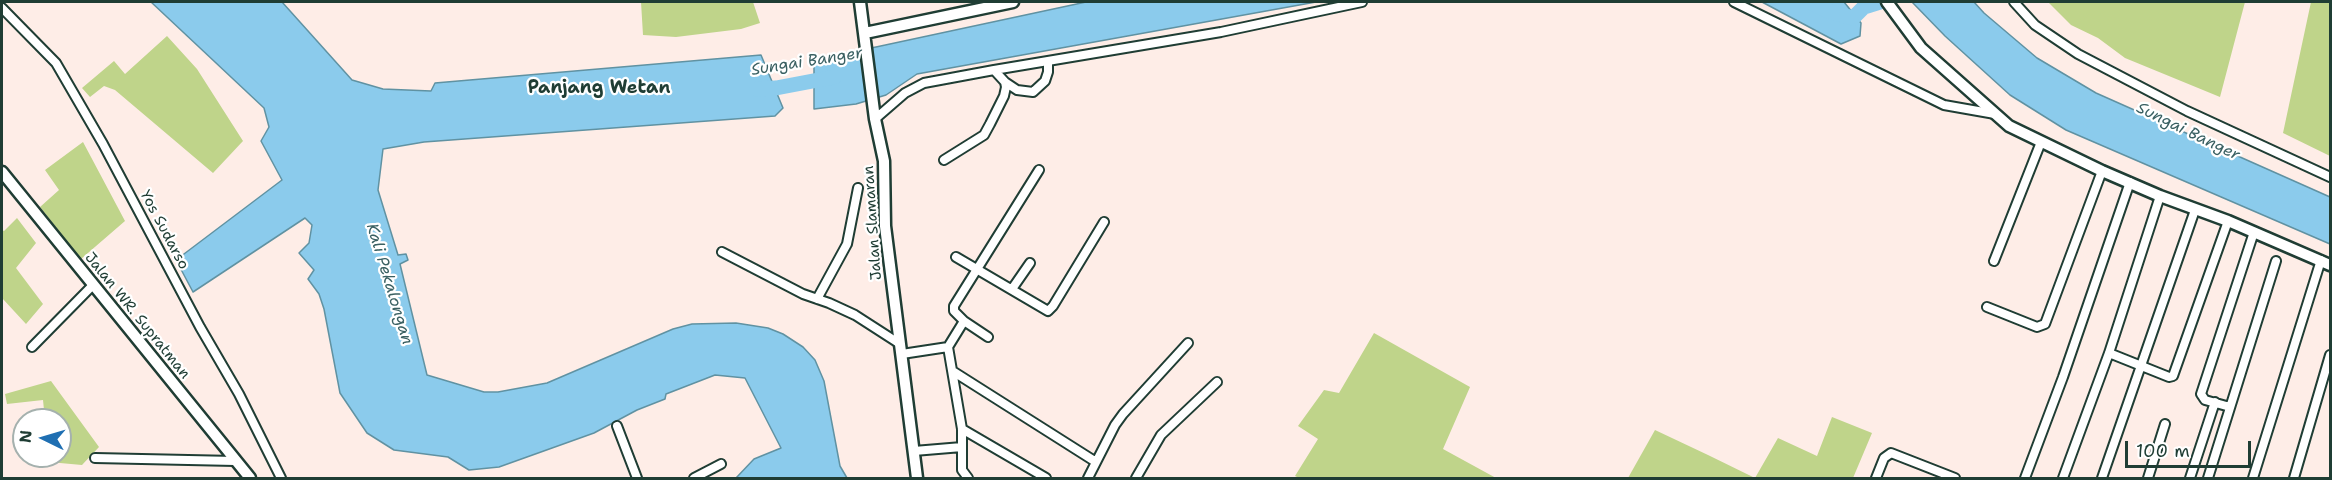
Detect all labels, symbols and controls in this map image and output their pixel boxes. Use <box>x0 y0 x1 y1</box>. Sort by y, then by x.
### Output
water label: Sungai Banger <box>750 44 864 80</box>
district label: Panjang Wetan <box>528 77 670 99</box>
water label: Sungai Banger <box>2133 99 2243 165</box>
street label: Jalan Slamaran <box>860 165 886 281</box>
street label: Yos Sudarso <box>136 187 192 273</box>
water label: Kali Pekalongan <box>361 221 417 347</box>
street label: Jalan WR. Supratman <box>80 249 194 383</box>
north arrow <box>12 408 72 468</box>
text: N <box>15 429 37 444</box>
scale bar <box>2128 429 2254 467</box>
text: 100 m <box>2136 439 2190 463</box>

